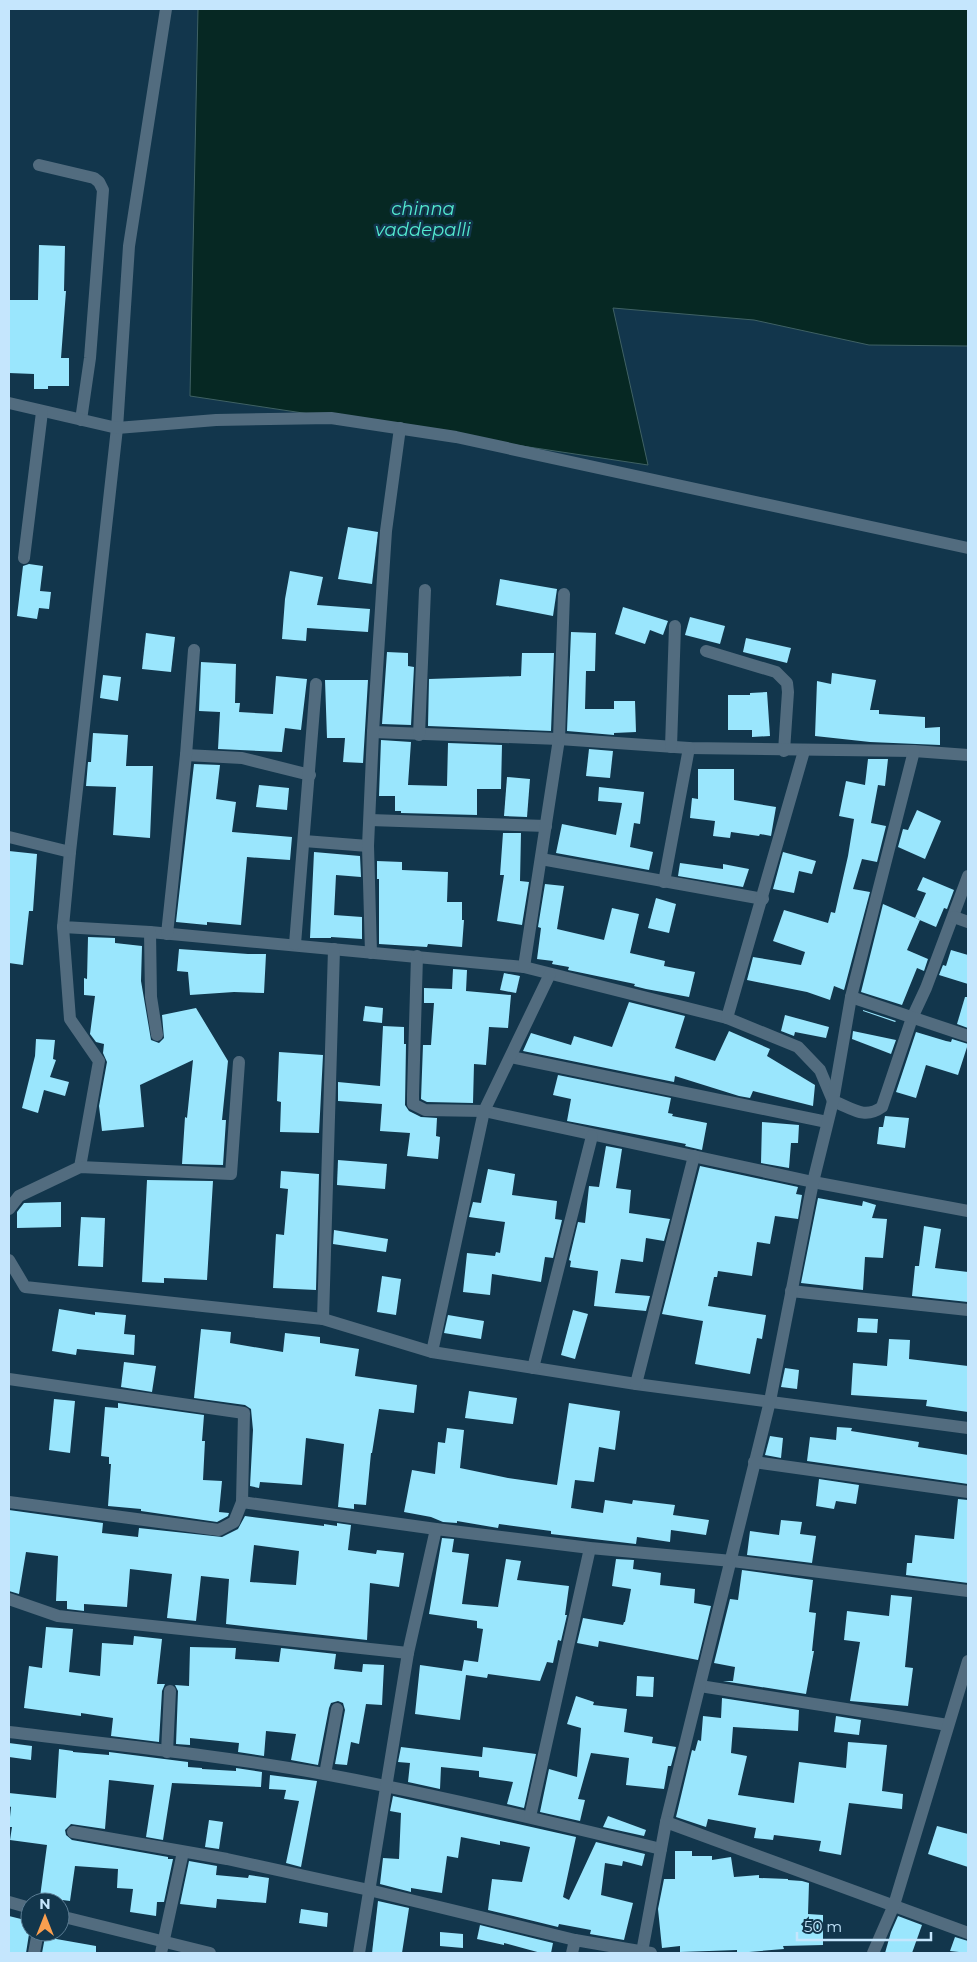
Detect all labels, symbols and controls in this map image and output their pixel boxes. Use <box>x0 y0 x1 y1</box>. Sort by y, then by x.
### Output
water label: chinna vaddepalli <box>375 198 471 241</box>
north arrow <box>20 1892 70 1942</box>
text: N <box>39 1895 51 1913</box>
scale bar <box>797 1910 931 1942</box>
text: 50 m <box>804 1917 842 1936</box>

